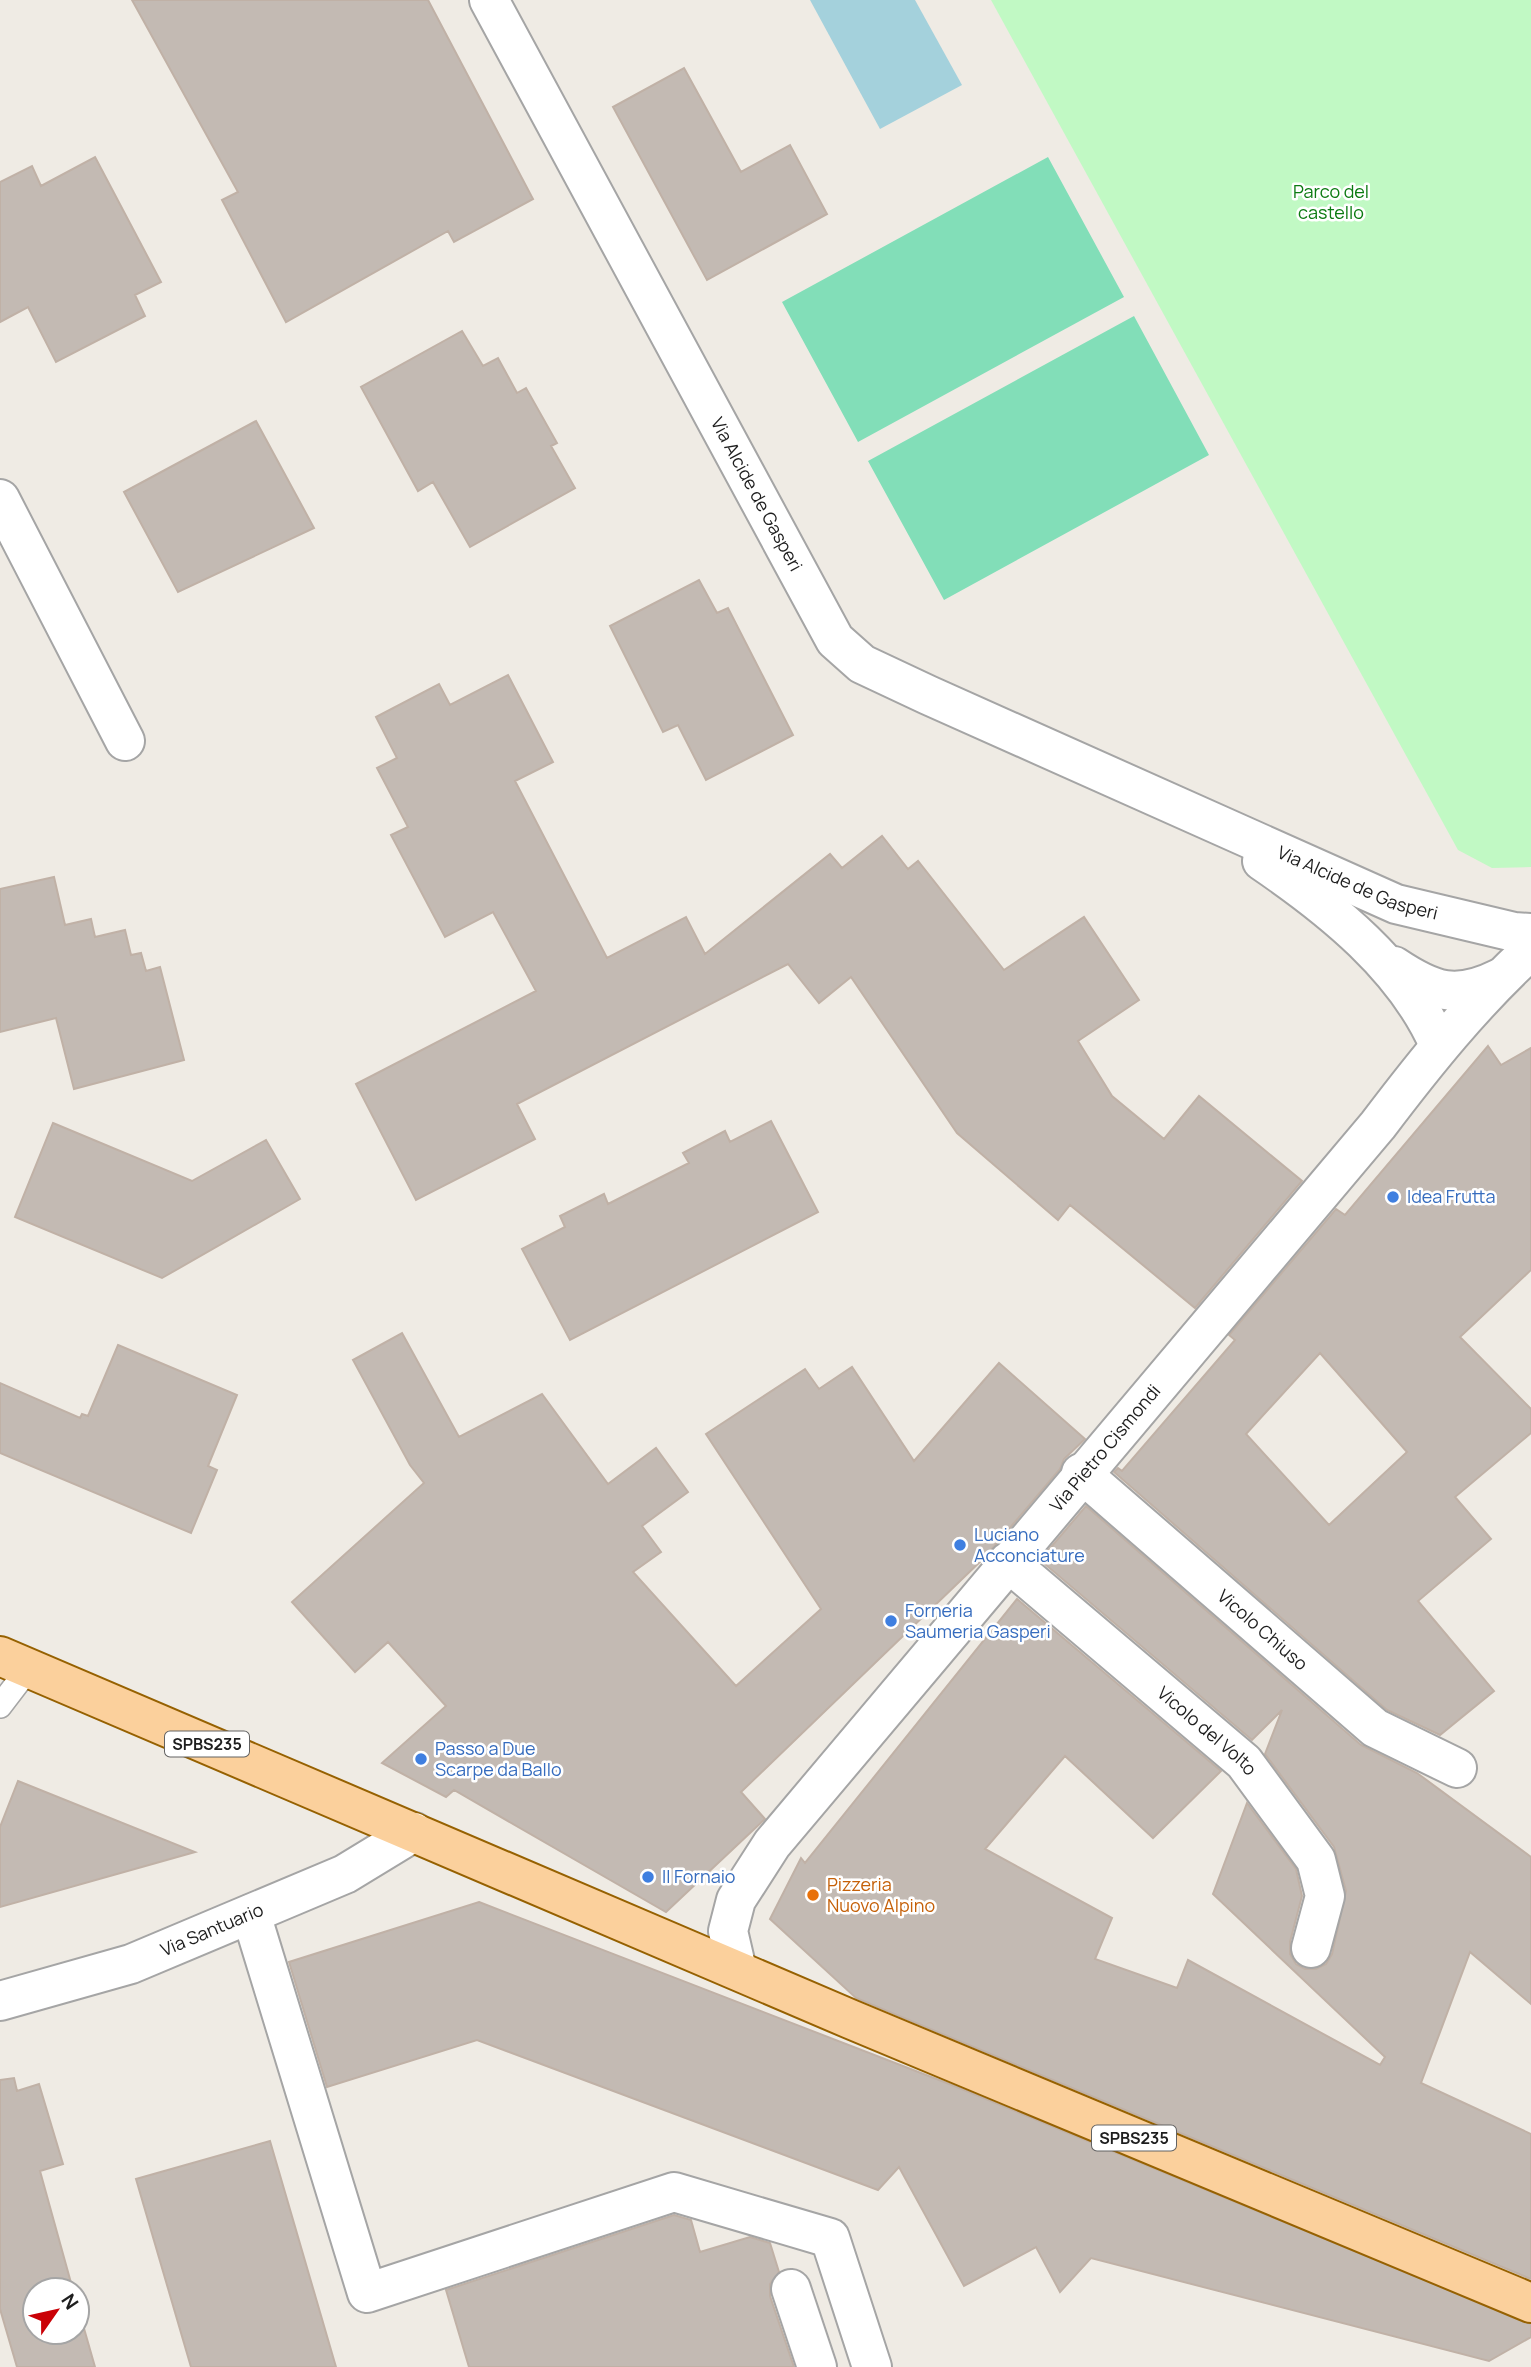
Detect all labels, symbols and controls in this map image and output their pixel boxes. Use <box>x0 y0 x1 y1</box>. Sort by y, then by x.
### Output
park label: Parco del castello <box>1293 179 1369 224</box>
street label: Via Alcide de Gasperi <box>706 413 808 575</box>
street label: Via Alcide de Gasperi <box>1274 840 1440 925</box>
place label: Idea Frutta <box>1407 1184 1495 1208</box>
marker: Idea Frutta <box>1385 1189 1401 1205</box>
street label: Via Pietro Cismondi <box>1044 1379 1165 1517</box>
place label: Luciano Acconciature <box>974 1522 1085 1567</box>
marker: Luciano Acconciature <box>952 1537 968 1553</box>
street label: Vicolo Chiuso <box>1213 1584 1313 1675</box>
place label: Forneria Saumeria Gasperi <box>905 1598 1051 1643</box>
marker: Forneria Saumeria Gasperi <box>883 1613 899 1629</box>
street label: Vicolo del Volto <box>1152 1681 1263 1780</box>
road number: SPBS235 <box>165 1732 249 1756</box>
place label: Passo a Due Scarpe da Ballo <box>435 1736 562 1781</box>
marker: Passo a Due Scarpe da Ballo <box>413 1751 429 1767</box>
place label: Il Fornaio <box>662 1864 735 1888</box>
marker: Il Fornaio <box>640 1869 656 1885</box>
place label: Pizzeria Nuovo Alpino <box>827 1872 935 1917</box>
marker: Pizzeria Nuovo Alpino <box>805 1887 821 1903</box>
street label: Via Santuario <box>157 1897 267 1961</box>
road number: SPBS235 <box>1092 2126 1176 2150</box>
north arrow <box>21 2276 91 2346</box>
text: N <box>55 2289 85 2314</box>

